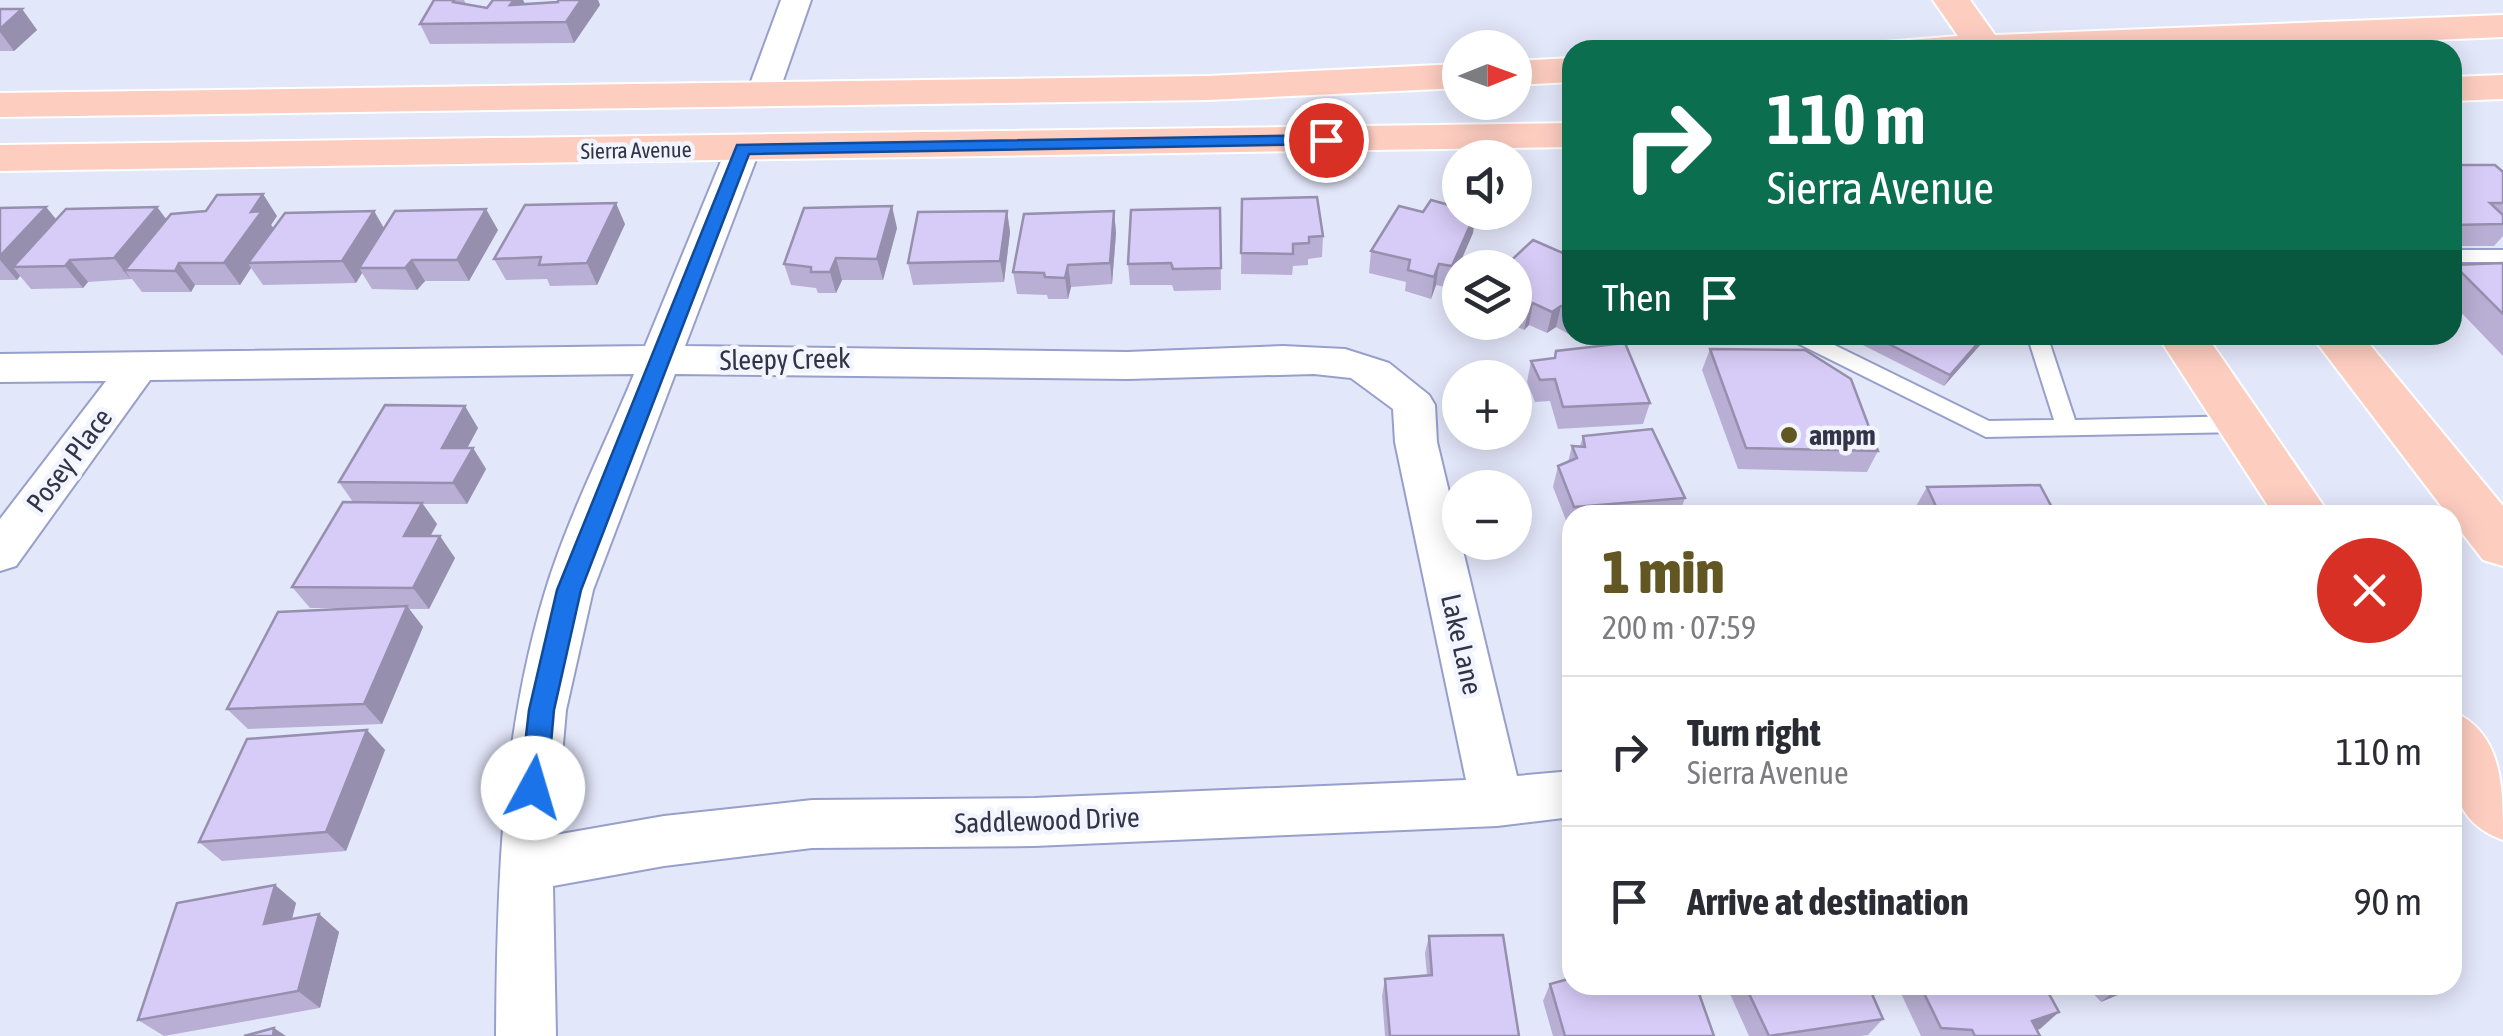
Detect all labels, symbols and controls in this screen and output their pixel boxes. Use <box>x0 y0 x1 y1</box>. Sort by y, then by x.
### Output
north arrow <box>1442 30 1532 120</box>
map controls <box>1442 30 1532 560</box>
text: 110 m <box>1767 79 1926 159</box>
icon: right <box>1602 80 1732 210</box>
pin <box>1284 98 1369 183</box>
icon: arrive <box>1299 113 1354 168</box>
street label: Sierra Avenue <box>580 136 692 164</box>
button: sound <box>1442 140 1532 230</box>
text: Sierra Avenue <box>1767 162 1994 214</box>
button: layers <box>1442 250 1532 340</box>
icon: arrive <box>1692 270 1747 325</box>
text: Then <box>1602 276 1672 319</box>
street label: Sleepy Creek <box>719 342 851 376</box>
button: + <box>1442 360 1532 450</box>
street label: Posey Place <box>20 402 118 518</box>
place label: ampm <box>1809 419 1876 451</box>
marker: ampm <box>1778 424 1800 446</box>
button: − <box>1442 470 1532 560</box>
text: 1 min <box>1602 537 1725 606</box>
button: close <box>2317 538 2422 643</box>
street label: Lake Lane <box>1435 591 1489 697</box>
text: 200 m · 07:59 <box>1602 609 1756 646</box>
text: Turn right <box>1687 711 1821 754</box>
icon: right <box>1602 724 1657 779</box>
text: 110 m <box>2336 730 2422 773</box>
position arrow <box>481 736 585 840</box>
text: Sierra Avenue <box>1687 754 1848 791</box>
street label: Saddlewood Drive <box>954 801 1140 839</box>
icon: arrive <box>1602 874 1657 929</box>
text: Arrive at destination <box>1687 880 1969 923</box>
text: 90 m <box>2354 880 2422 923</box>

